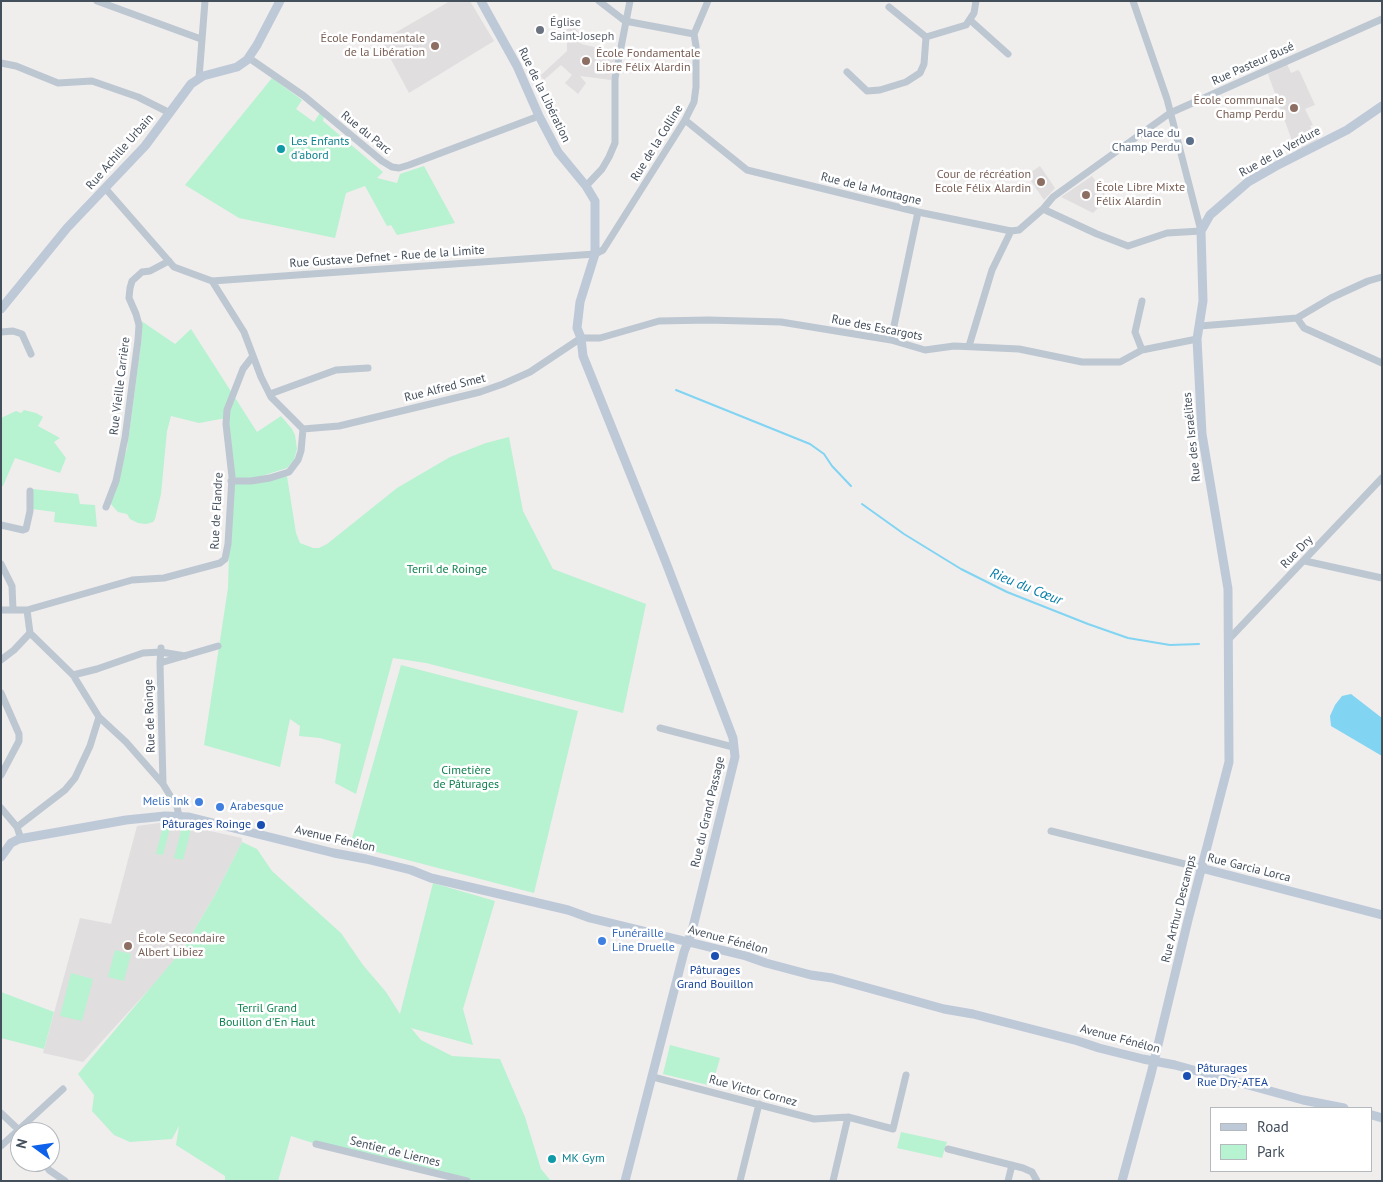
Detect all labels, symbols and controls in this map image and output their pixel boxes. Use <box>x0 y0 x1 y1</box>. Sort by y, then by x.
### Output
place label: Église Saint-Joseph <box>550 16 614 44</box>
marker: Église Saint-Joseph <box>534 24 546 36</box>
place label: École Fondamentale de la Libération <box>321 32 425 60</box>
street label: Rue Pasteur Busé <box>1210 39 1296 89</box>
marker: École Fondamentale de la Libération <box>429 40 441 52</box>
street label: Rue de la Libération <box>515 45 573 145</box>
place label: École Fondamentale Libre Félix Alardin <box>596 47 700 75</box>
marker: École Fondamentale Libre Félix Alardin <box>580 55 592 67</box>
place label: École communale Champ Perdu <box>1194 94 1284 122</box>
street label: Rue de la Colline <box>628 102 686 184</box>
marker: École communale Champ Perdu <box>1288 102 1300 114</box>
street label: Rue du Parc <box>338 108 394 158</box>
street label: Rue Achille Urbain <box>83 111 157 193</box>
street label: Rue de la Verdure <box>1237 124 1323 180</box>
place label: Place du Champ Perdu <box>1112 127 1180 155</box>
place label: Les Enfants d'abord <box>291 135 349 163</box>
marker: Place du Champ Perdu <box>1184 135 1196 147</box>
marker: Les Enfants d'abord <box>275 143 287 155</box>
place label: Cour de récréation Ecole Félix Alardin <box>935 168 1031 196</box>
street label: Rue de la Montagne <box>819 170 923 208</box>
marker: Cour de récréation Ecole Félix Alardin <box>1035 176 1047 188</box>
place label: École Libre Mixte Félix Alardin <box>1096 181 1185 209</box>
marker: École Libre Mixte Félix Alardin <box>1080 189 1092 201</box>
street label: Rue Gustave Defnet - Rue de la Limite <box>289 243 485 271</box>
street label: Rue des Escargots <box>830 312 924 344</box>
street label: Rue Vieille Carrière <box>107 336 133 436</box>
street label: Rue Alfred Smet <box>403 371 487 405</box>
street label: Rue des Israélites <box>1180 391 1204 483</box>
street label: Rue de Flandre <box>208 472 226 550</box>
street label: Rue Dry <box>1278 533 1316 571</box>
park label: Terril de Roinge <box>407 563 487 577</box>
water label: Rieu du Cœur <box>987 565 1065 609</box>
street label: Rue de Roinge <box>142 679 158 753</box>
street label: Rue du Grand Passage <box>688 755 728 869</box>
park label: Cimetière de Pâturages <box>433 764 499 792</box>
place label: Melis Ink <box>143 795 189 809</box>
marker: Melis Ink <box>193 796 205 808</box>
place label: Arabesque <box>230 800 284 814</box>
marker: Arabesque <box>214 801 226 813</box>
place label: Pâturages Roinge <box>162 818 251 832</box>
marker: Pâturages Roinge <box>255 819 267 831</box>
street label: Avenue Fénélon <box>293 823 377 855</box>
street label: Rue Garcia Lorca <box>1206 851 1292 885</box>
street label: Rue Arthur Descamps <box>1159 854 1199 964</box>
street label: Avenue Fénélon <box>686 922 770 958</box>
place label: Funéraille Line Druelle <box>612 927 675 955</box>
place label: École Secondaire Albert Libiez <box>138 932 225 960</box>
marker: Funéraille Line Druelle <box>596 935 608 947</box>
marker: École Secondaire Albert Libiez <box>122 940 134 952</box>
marker: Pâturages Grand Bouillon <box>709 950 721 962</box>
place label: Pâturages Grand Bouillon <box>677 964 753 992</box>
park label: Terril Grand Bouillon d'En Haut <box>219 1002 315 1030</box>
street label: Avenue Fénélon <box>1078 1021 1162 1057</box>
place label: Pâturages Rue Dry-ATEA <box>1197 1062 1268 1090</box>
marker: Pâturages Rue Dry-ATEA <box>1181 1070 1193 1082</box>
street label: Rue Victor Cornez <box>707 1072 799 1110</box>
legend <box>1210 1107 1373 1172</box>
text: Road <box>1257 1117 1289 1136</box>
north arrow <box>10 1122 60 1172</box>
street label: Sentier de Liernes <box>348 1134 442 1170</box>
text: N <box>12 1137 31 1150</box>
text: Park <box>1257 1142 1285 1161</box>
place label: MK Gym <box>562 1152 605 1166</box>
marker: MK Gym <box>546 1153 558 1165</box>

